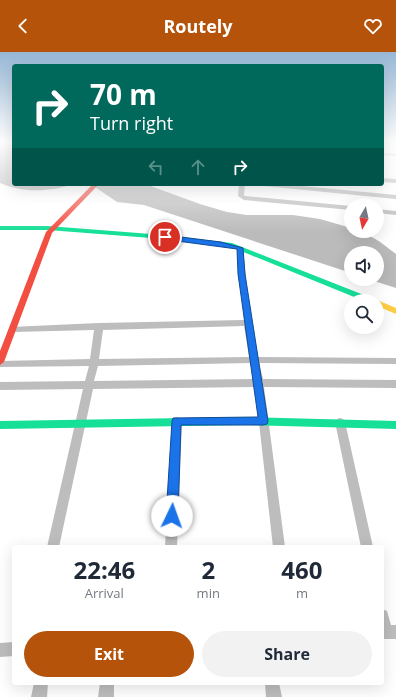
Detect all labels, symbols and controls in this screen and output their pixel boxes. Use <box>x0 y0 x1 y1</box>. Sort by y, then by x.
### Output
text: Routely <box>163 14 233 38</box>
icon: back <box>12 15 34 37</box>
icon: heart <box>362 15 384 37</box>
text: 70 m <box>90 75 157 113</box>
icon: right <box>24 80 76 132</box>
text: Turn right <box>90 111 173 135</box>
icon: left <box>145 156 167 178</box>
icon: ahead <box>187 156 209 178</box>
icon: right <box>229 156 251 178</box>
north arrow <box>344 198 384 238</box>
map controls <box>344 198 384 334</box>
pin <box>148 220 182 254</box>
icon: arrive <box>154 226 176 248</box>
button: sound <box>344 246 384 286</box>
button: search <box>344 294 384 334</box>
position arrow <box>151 495 193 537</box>
text: 22:46 <box>73 553 135 586</box>
text: 2 <box>201 553 215 586</box>
text: 460 <box>281 553 323 586</box>
text: Arrival <box>85 584 124 602</box>
text: min <box>197 584 220 602</box>
text: m <box>296 584 308 602</box>
button: Exit <box>24 631 194 677</box>
button: Share <box>202 631 372 677</box>

